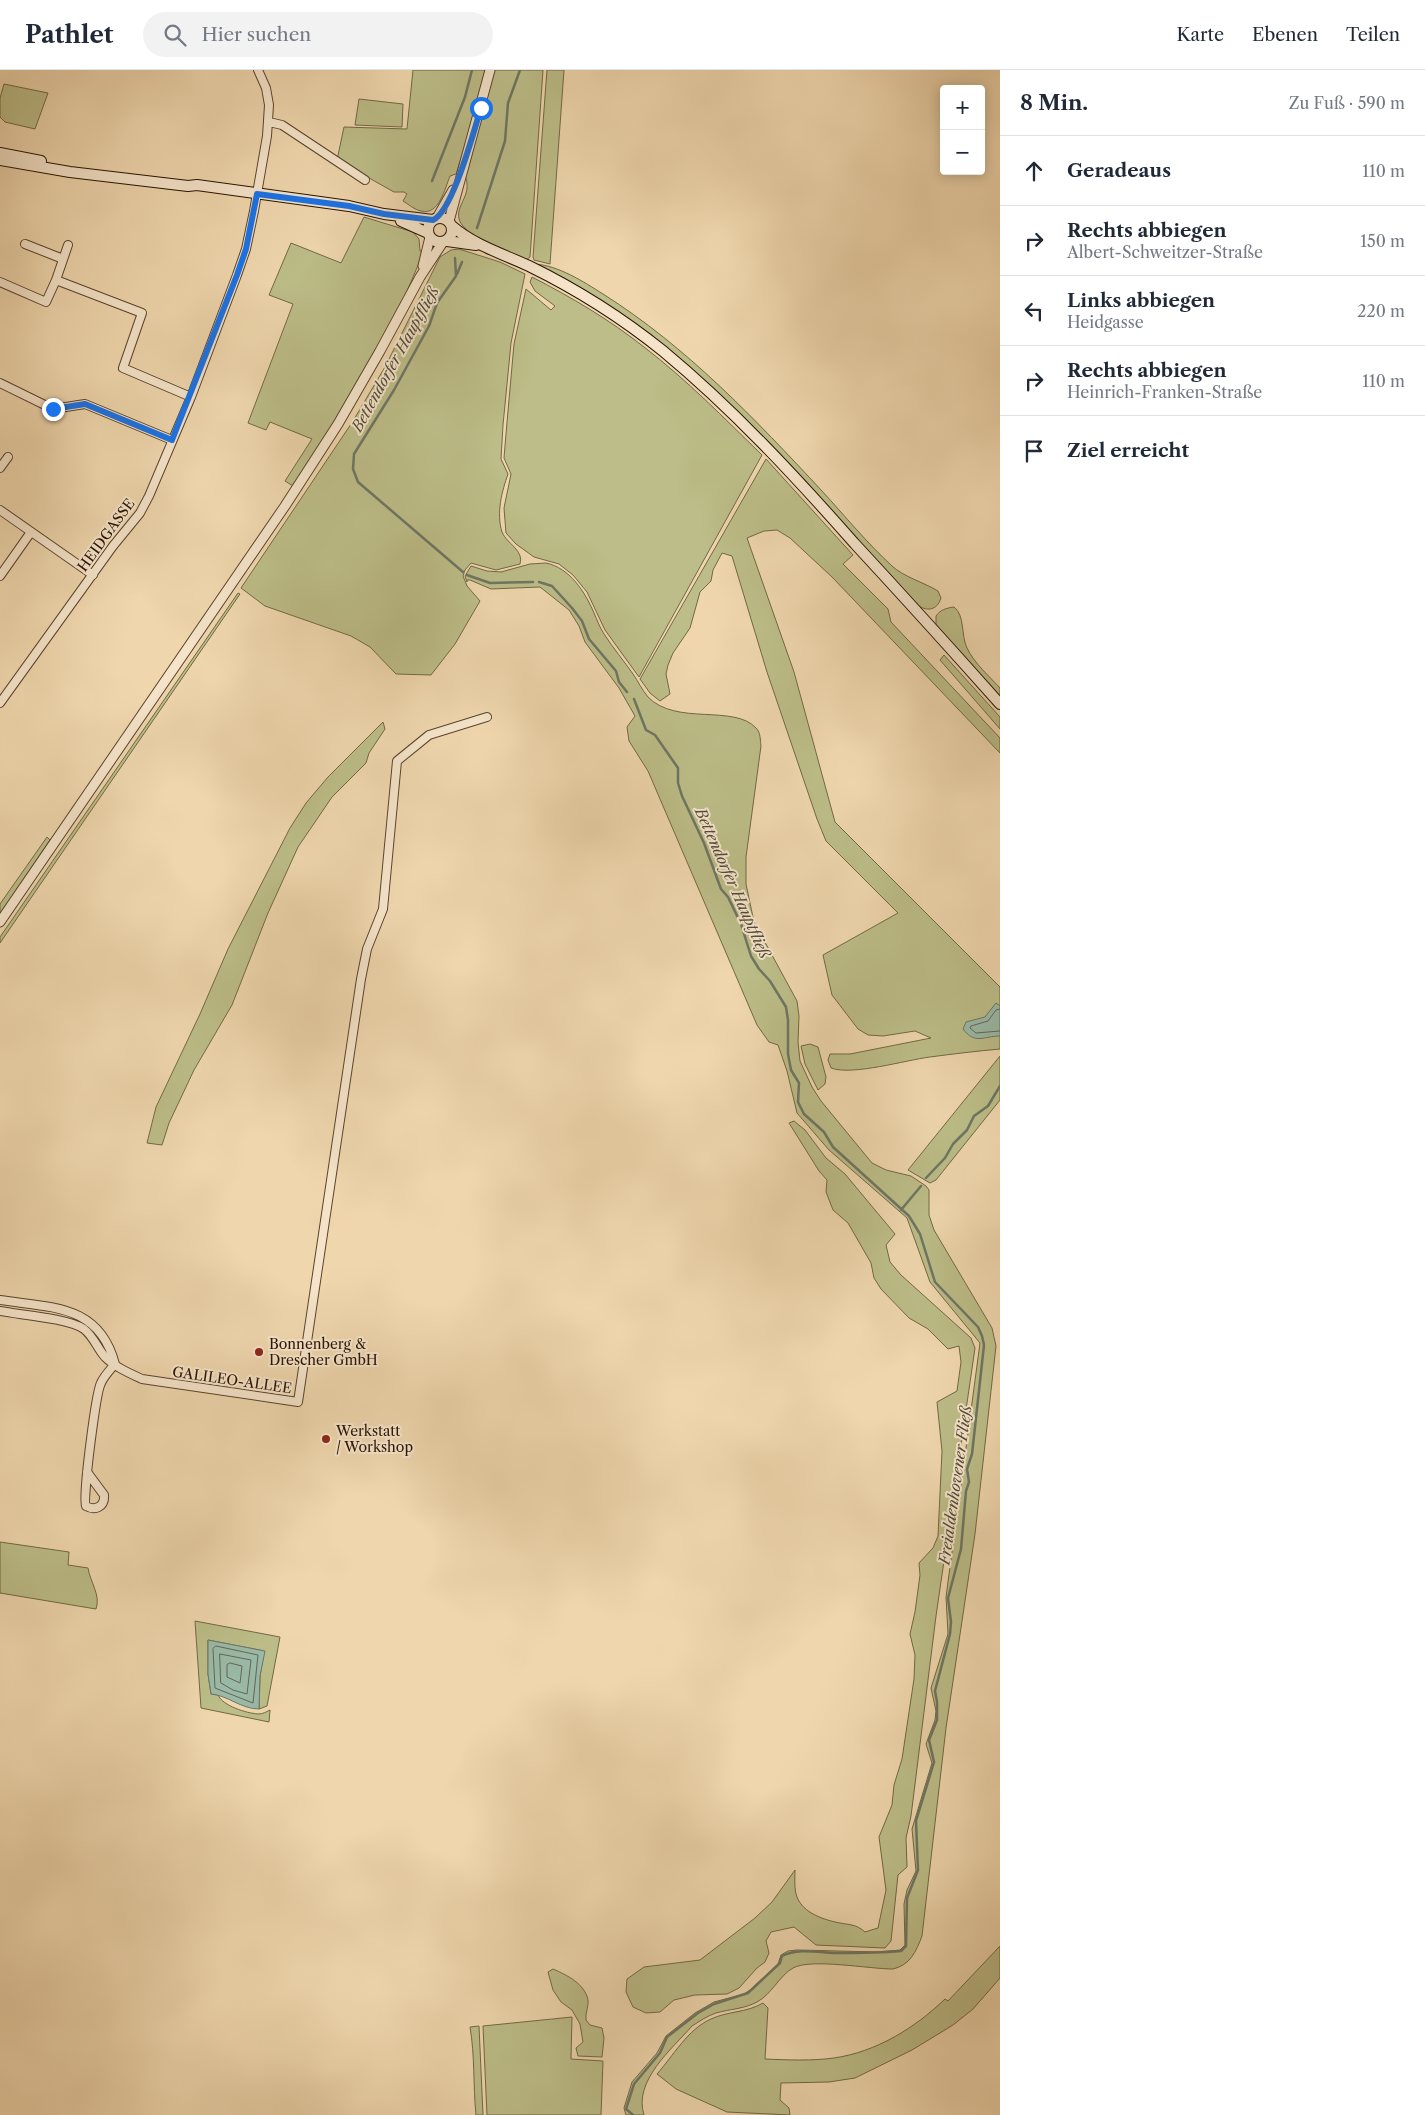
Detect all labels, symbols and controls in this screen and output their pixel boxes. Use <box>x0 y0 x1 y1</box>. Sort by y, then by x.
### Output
search box <box>143 12 493 57</box>
text: Pathlet <box>25 20 113 49</box>
icon: search <box>161 21 189 49</box>
text: Hier suchen <box>201 23 311 46</box>
text: Karte <box>1176 24 1224 46</box>
text: Ebenen <box>1252 24 1318 46</box>
text: Teilen <box>1346 24 1400 46</box>
map controls <box>940 85 985 175</box>
button: + <box>940 85 985 130</box>
text: 8 Min. <box>1020 90 1088 115</box>
text: Zu Fuß · 590 m <box>1289 93 1405 113</box>
route start <box>470 97 493 120</box>
button: − <box>940 130 985 175</box>
icon: ahead <box>1020 157 1048 185</box>
text: Geradeaus <box>1067 159 1171 182</box>
text: 110 m <box>1362 161 1405 181</box>
text: Rechts abbiegen <box>1067 219 1227 242</box>
icon: right <box>1020 227 1048 255</box>
text: 150 m <box>1360 231 1405 251</box>
text: Albert-Schweitzer-Straße <box>1067 242 1263 262</box>
water label: Bettendorfer Hauptfließ <box>347 283 443 436</box>
text: Links abbiegen <box>1067 289 1215 312</box>
icon: left <box>1020 297 1048 325</box>
text: 220 m <box>1357 301 1405 321</box>
text: Heidgasse <box>1067 312 1144 332</box>
text: Rechts abbiegen <box>1067 359 1227 382</box>
icon: right <box>1020 367 1048 395</box>
text: 110 m <box>1362 371 1405 391</box>
text: Heinrich-Franken-Straße <box>1067 382 1262 402</box>
route end <box>42 398 65 421</box>
icon: arrive <box>1020 437 1048 465</box>
text: Ziel erreicht <box>1067 439 1189 462</box>
street label: HEIDGASSE <box>73 495 139 575</box>
water label: Bettendorfer Hauptfließ <box>691 804 775 962</box>
place label: Bonnenberg & Drescher GmbH <box>269 1335 378 1369</box>
marker: Bonnenberg & Drescher GmbH <box>253 1346 265 1358</box>
street label: GALILEO-ALLEE <box>171 1363 293 1397</box>
water label: Freialdenhovener Fließ <box>934 1404 976 1567</box>
place label: Werkstatt / Workshop <box>335 1422 413 1456</box>
marker: Werkstatt / Workshop <box>320 1433 332 1445</box>

